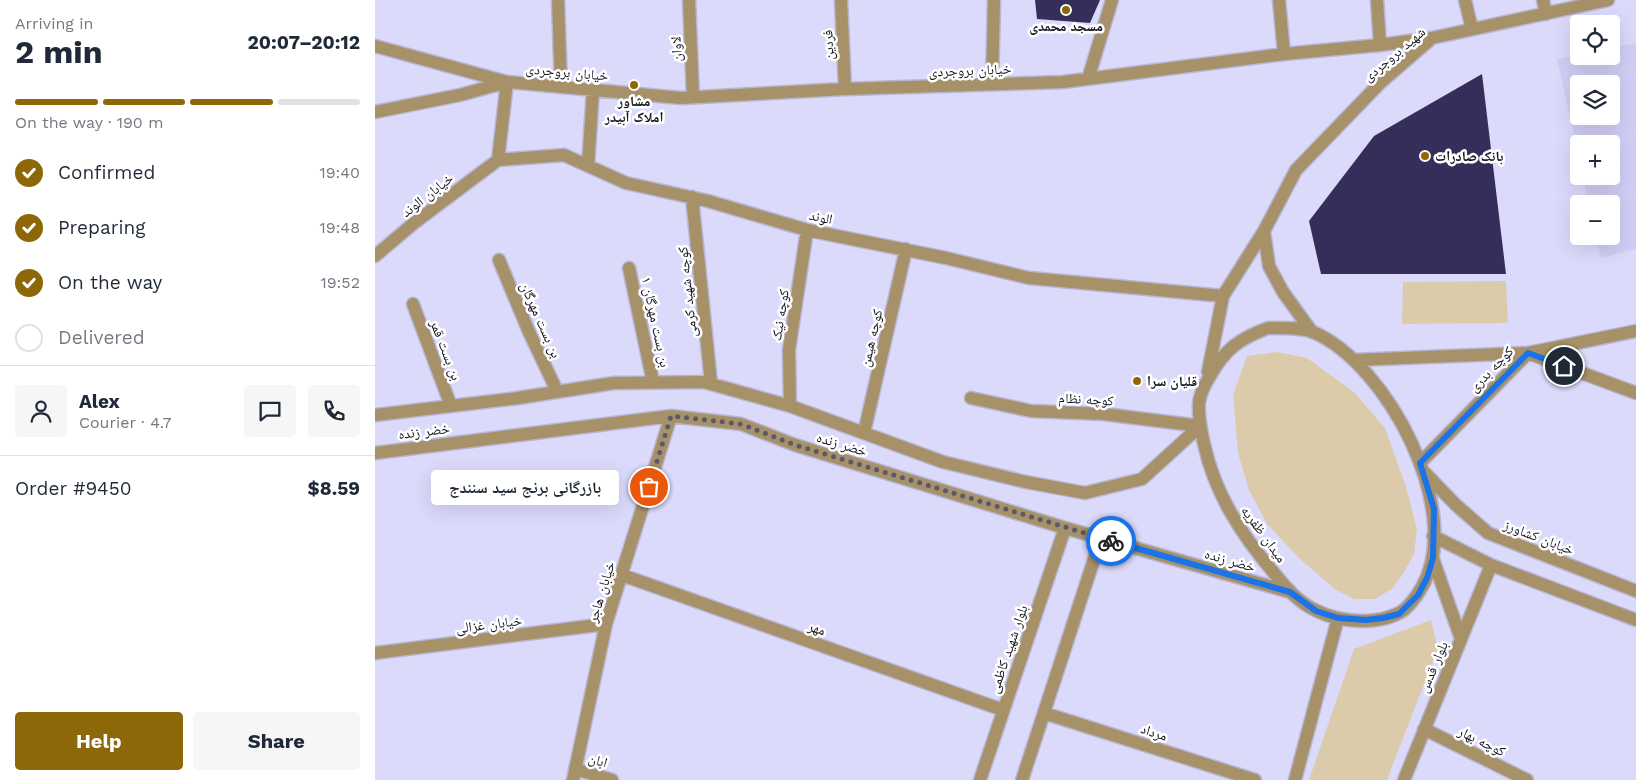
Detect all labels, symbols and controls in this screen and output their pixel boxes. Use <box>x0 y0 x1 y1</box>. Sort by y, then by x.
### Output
marker: مسجد محمدی <box>1060 4 1072 16</box>
text: Arriving in <box>15 14 93 33</box>
map controls <box>1570 15 1620 245</box>
button: locate <box>1570 15 1620 65</box>
place label: مسجد محمدی <box>1029 18 1103 35</box>
street label: شهید بروجردی <box>1360 23 1429 85</box>
street label: فردین <box>819 29 838 61</box>
text: 20:07–20:12 <box>247 31 360 54</box>
text: 2 min <box>15 33 103 71</box>
street label: لاوان <box>668 36 685 62</box>
street label: خیابان بروجردی <box>525 60 609 85</box>
street label: خیابان بروجردی <box>928 61 1012 80</box>
button: layers <box>1570 75 1620 125</box>
marker: مشاور املاک آبیدر <box>628 79 640 91</box>
place label: مشاور املاک آبیدر <box>604 93 663 126</box>
text: On the way · 190 m <box>15 113 164 132</box>
button: + <box>1570 135 1620 185</box>
place label: بانک صادرات <box>1435 148 1503 165</box>
marker: بانک صادرات <box>1419 150 1431 162</box>
icon: check <box>15 159 43 187</box>
text: Confirmed <box>58 161 155 184</box>
text: 19:40 <box>319 163 360 182</box>
street label: خیابان الوند <box>398 170 457 221</box>
button: − <box>1570 195 1620 245</box>
street label: الوند <box>808 207 834 228</box>
icon: check <box>15 214 43 242</box>
text: Preparing <box>58 216 145 239</box>
text: 19:48 <box>320 218 360 237</box>
street label: کوچه شهید کرمی <box>674 246 701 338</box>
icon: check <box>15 269 43 297</box>
text: On the way <box>58 271 162 294</box>
text: 19:52 <box>321 273 360 292</box>
street label: بن بست مهرگان ۱ <box>638 275 673 369</box>
street label: بن بست مهرگان <box>516 280 565 361</box>
street label: کوچه نیک <box>768 288 793 342</box>
street label: کوچه هیمن <box>857 308 886 369</box>
street label: بن بست قمر <box>426 317 465 383</box>
text: Delivered <box>58 326 145 349</box>
street label: کوچه بدری <box>1465 343 1517 396</box>
pin <box>1543 345 1585 387</box>
icon: home <box>1550 352 1578 380</box>
place label: قلیان سرا <box>1147 373 1197 390</box>
marker: قلیان سرا <box>1131 375 1143 387</box>
button: person <box>15 385 67 437</box>
button: chat <box>244 385 296 437</box>
button: phone <box>308 385 360 437</box>
text: Alex <box>79 390 120 413</box>
street label: کوچه نظام <box>1058 390 1114 410</box>
text: Courier · 4.7 <box>79 413 172 432</box>
street label: خضر زنده <box>397 420 451 443</box>
street label: خضر زنده <box>815 429 869 460</box>
pin <box>628 466 670 508</box>
callout: بازرگانی برنج سید سنندج <box>431 470 619 504</box>
icon: bag <box>635 473 663 501</box>
text: Order #9450 <box>15 477 132 500</box>
text: $8.59 <box>308 477 360 500</box>
text: بازرگانی برنج سید سنندج <box>449 478 601 497</box>
street label: میدان ظفریه <box>1237 503 1290 566</box>
courier <box>1086 516 1136 566</box>
street label: خیابان کشاورز <box>1500 516 1576 559</box>
icon: bike <box>1097 527 1125 555</box>
street label: خضر زنده <box>1203 545 1257 576</box>
street label: خیابان هاجر <box>584 559 619 626</box>
street label: بلوار شهید کاظمی <box>985 603 1032 696</box>
street label: خیابان غزالی <box>455 612 523 637</box>
street label: مهر <box>805 617 828 639</box>
street label: بلوار قدس <box>1415 639 1452 695</box>
button: Help <box>15 712 183 770</box>
button: Share <box>193 712 360 770</box>
street label: مرداد <box>1138 720 1169 745</box>
street label: کوچه بهار <box>1454 722 1508 760</box>
street label: ابان <box>586 750 609 771</box>

